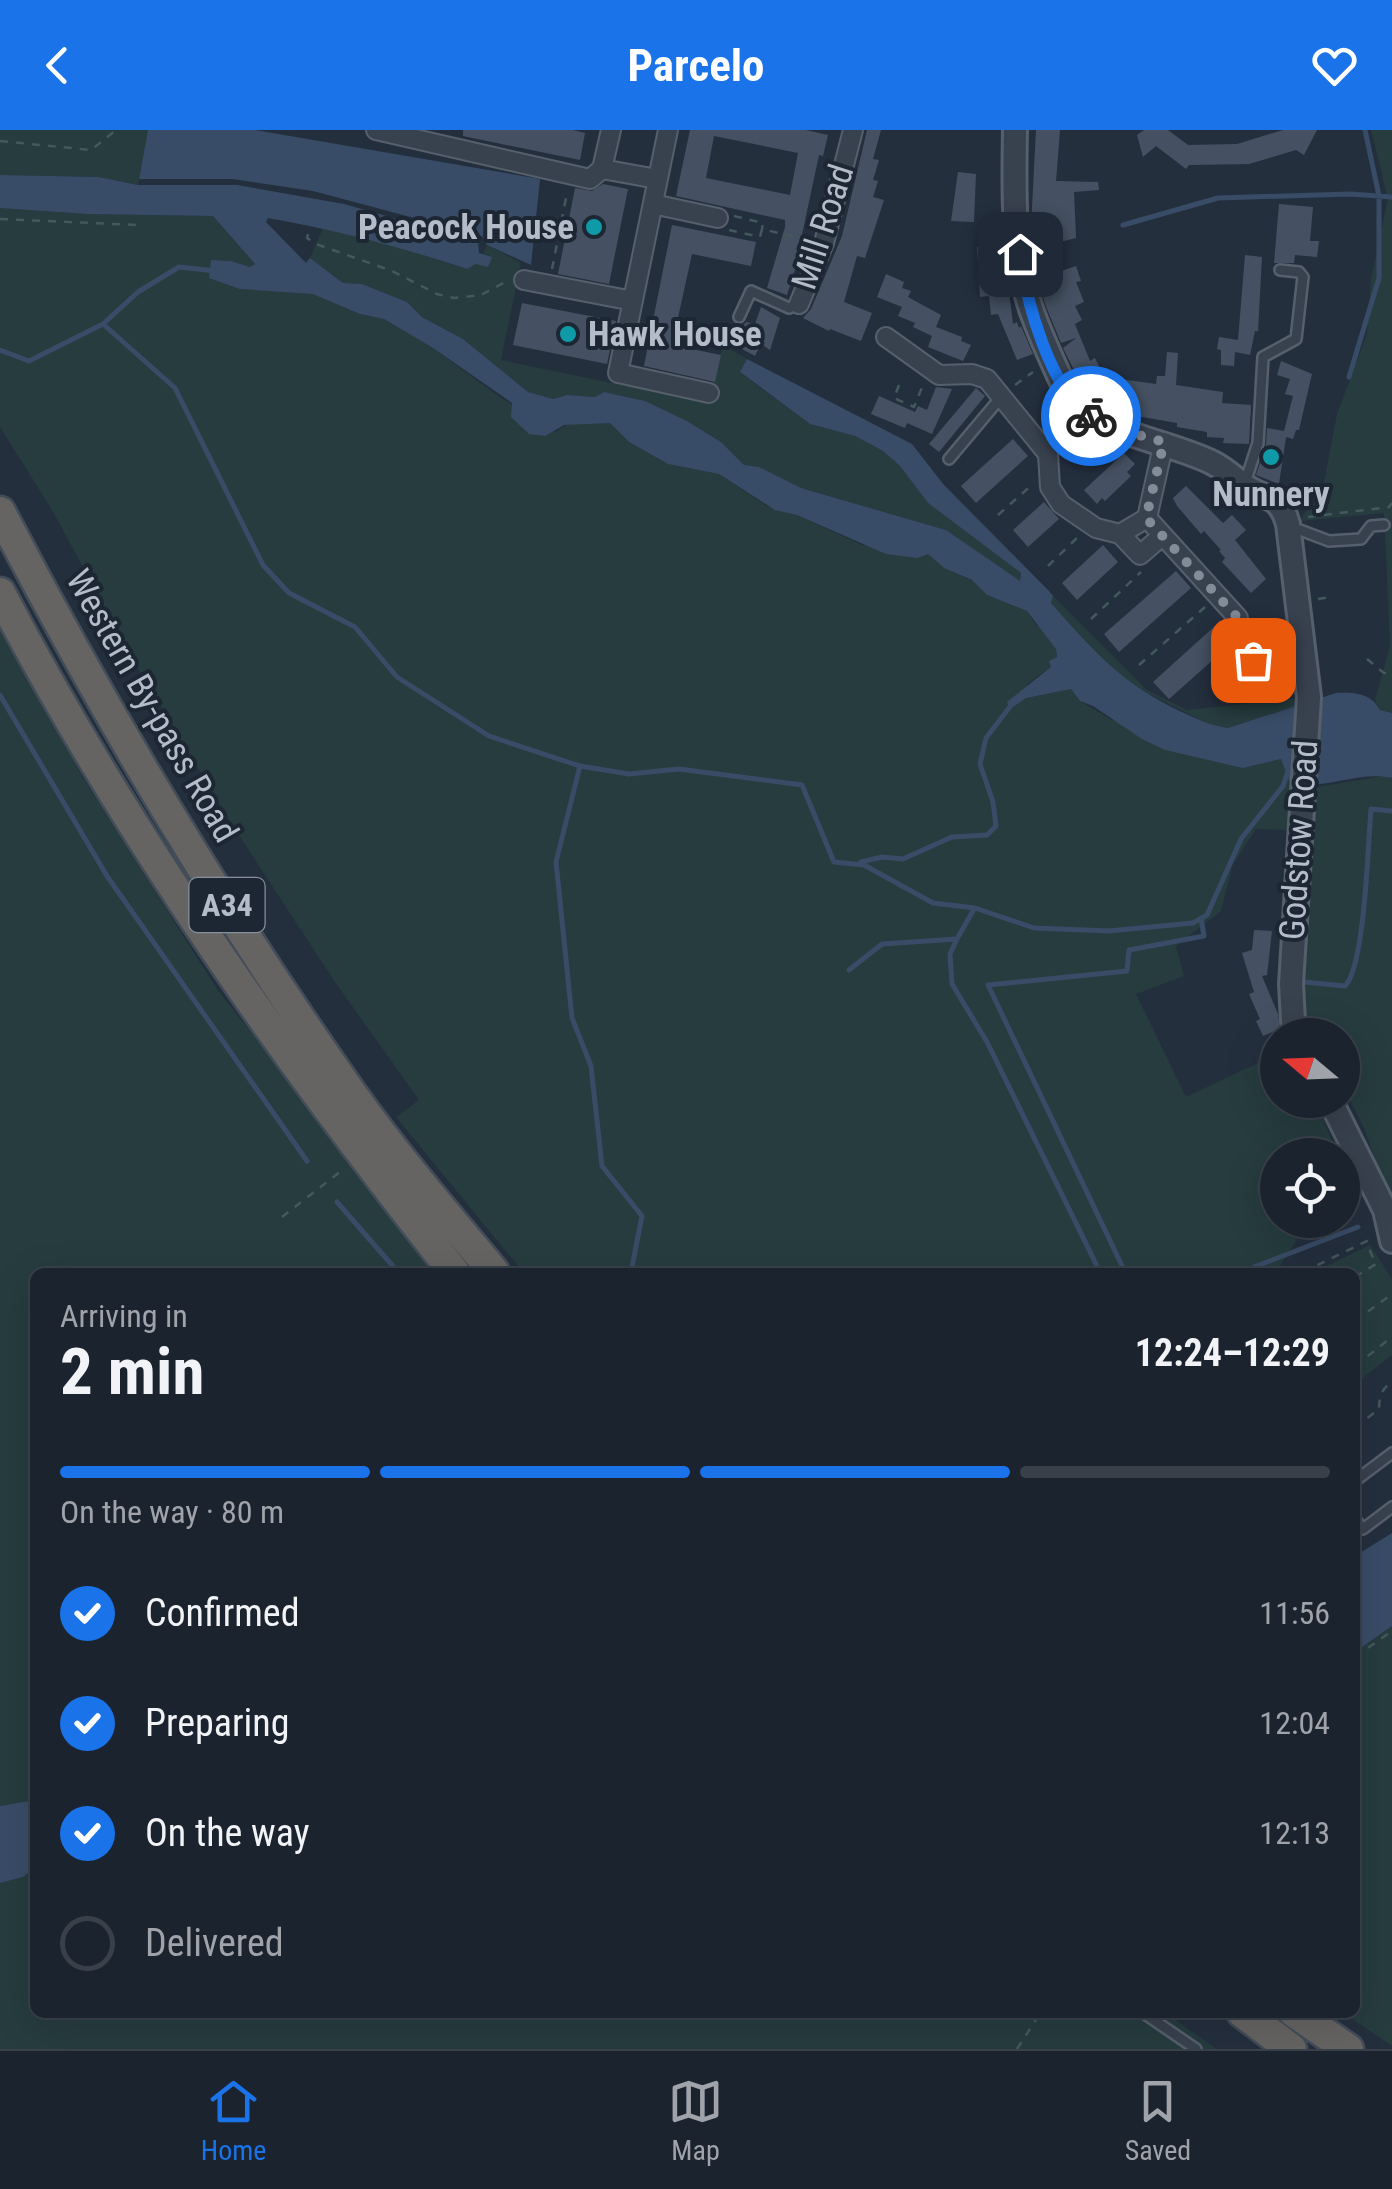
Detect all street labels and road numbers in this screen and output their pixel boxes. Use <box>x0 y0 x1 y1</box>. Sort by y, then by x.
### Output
street label: Mill Road <box>784 159 862 295</box>
street label: Western By-pass Road <box>57 563 247 849</box>
street label: Godstow Road <box>1272 739 1326 941</box>
road number: A34 <box>190 878 264 932</box>

